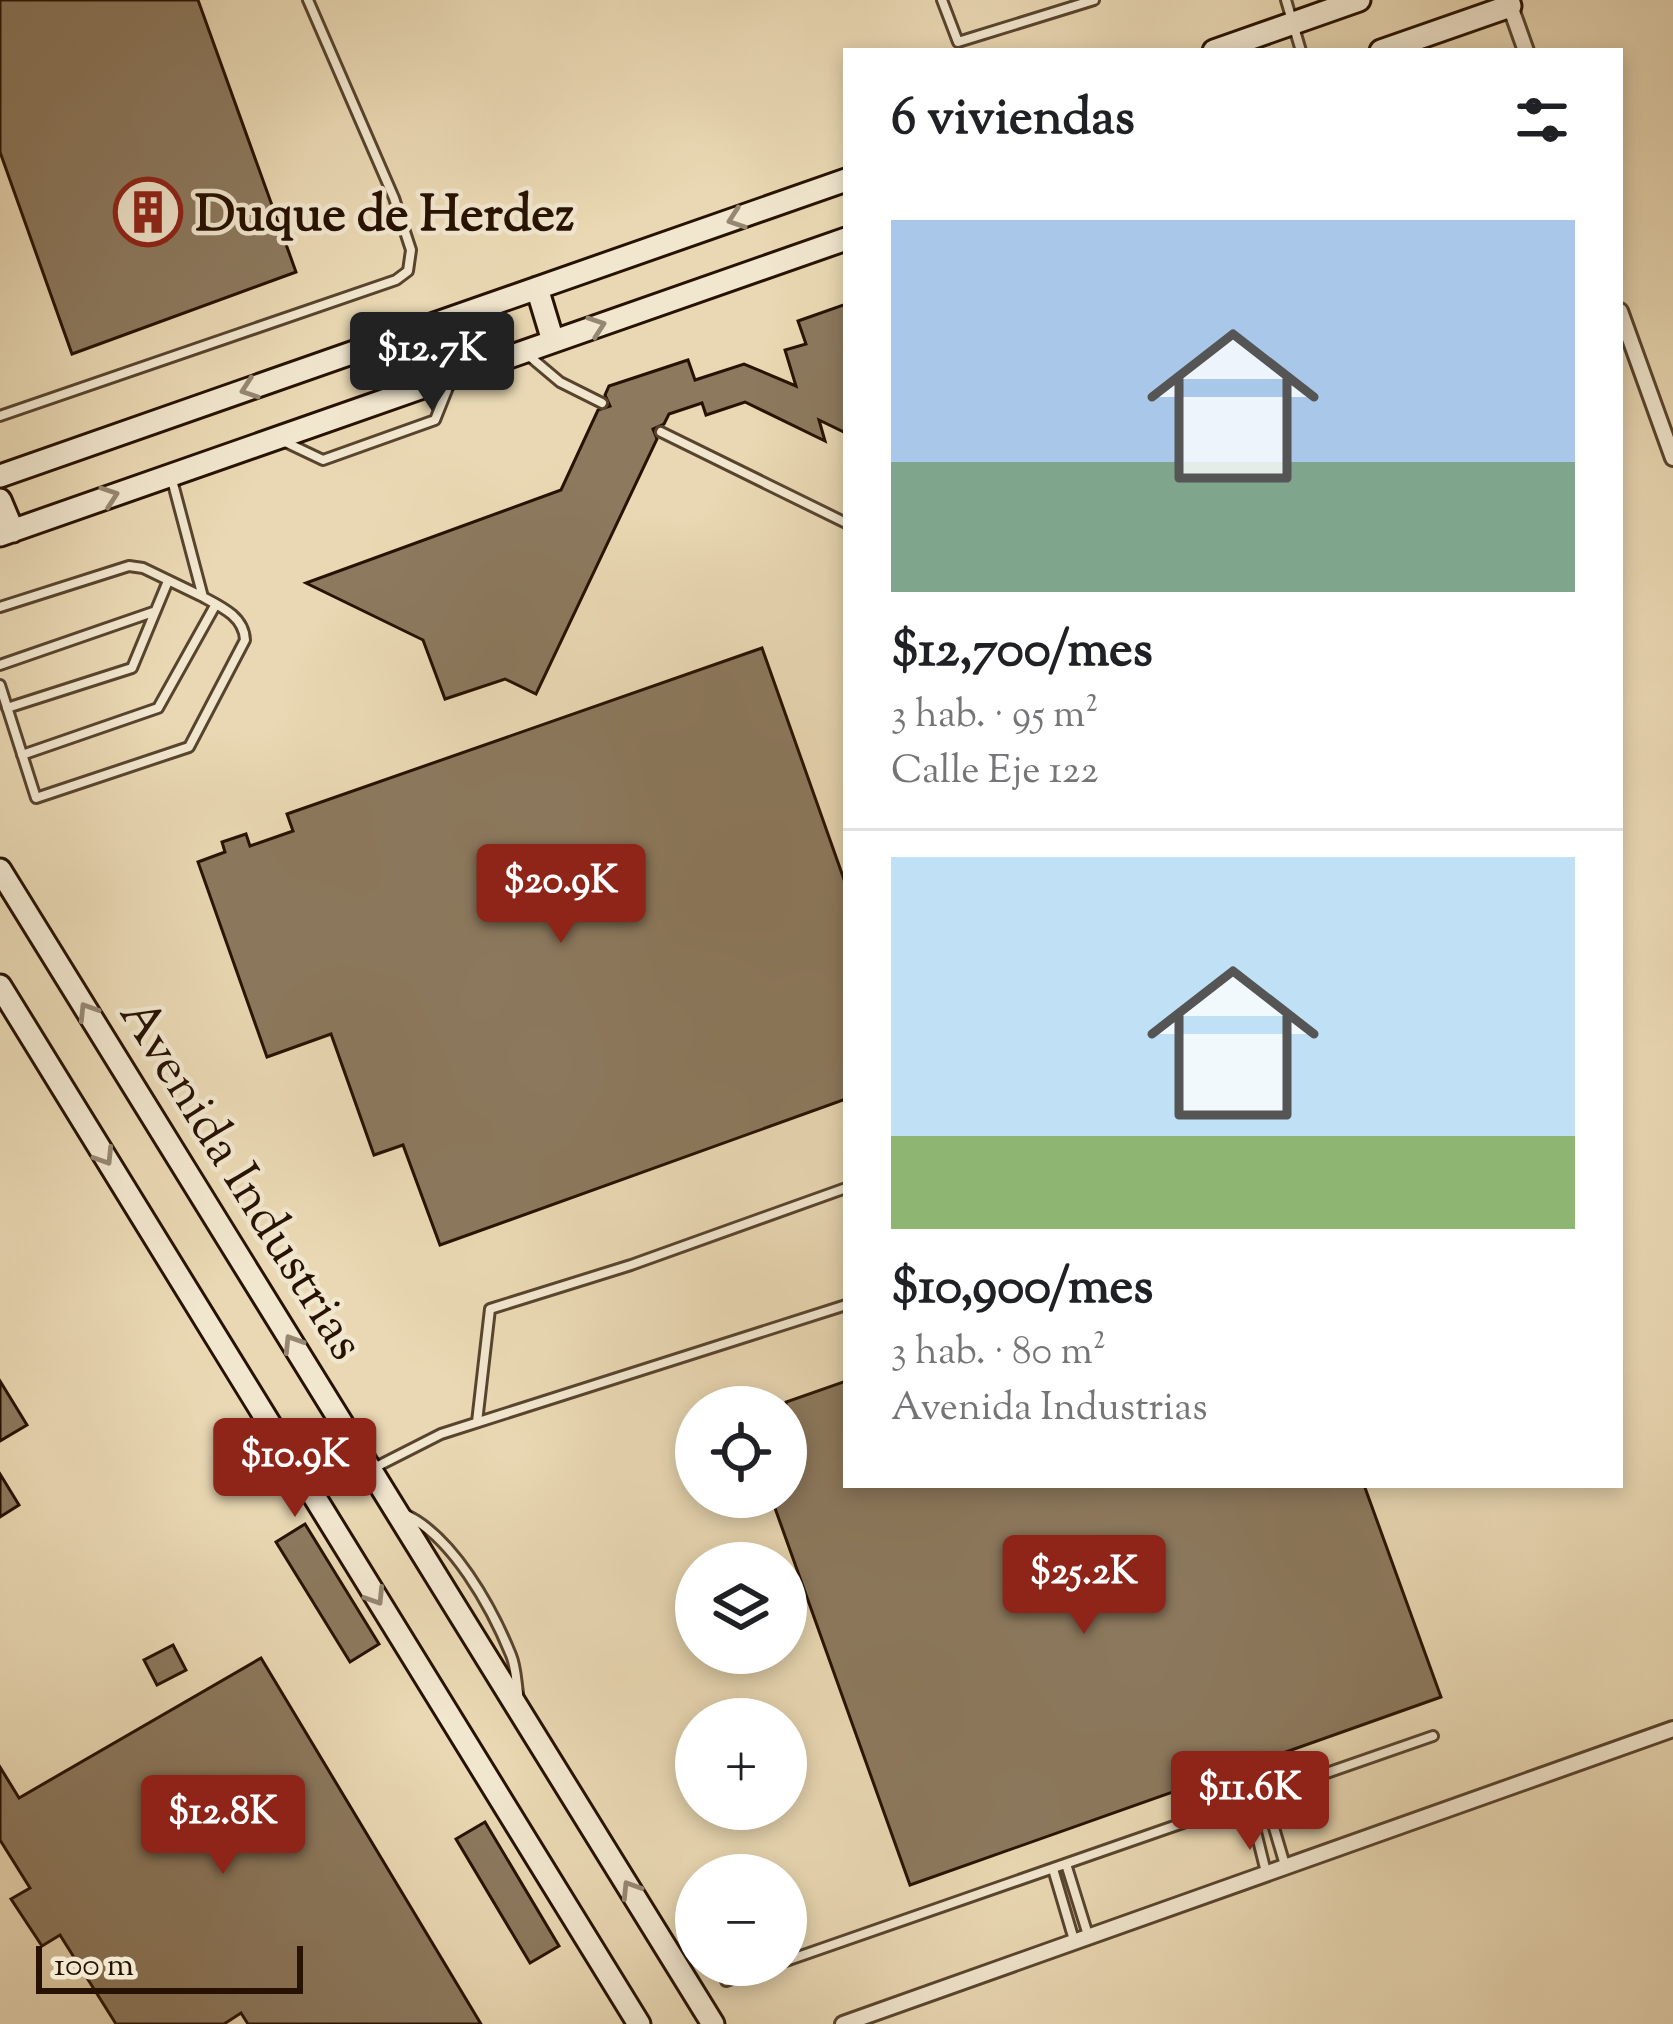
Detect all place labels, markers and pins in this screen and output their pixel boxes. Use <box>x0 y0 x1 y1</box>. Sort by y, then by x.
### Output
building icon: Duque de Herdez <box>113 177 183 247</box>
place label: Duque de Herdez <box>195 181 574 254</box>
pin: $12.7K <box>334 312 530 414</box>
pin: $20.9K <box>463 844 659 946</box>
pin: $10.9K <box>197 1418 393 1520</box>
pin: $25.2K <box>986 1535 1182 1637</box>
pin: $11.6K <box>1152 1751 1348 1853</box>
pin: $12.8K <box>125 1775 321 1877</box>

